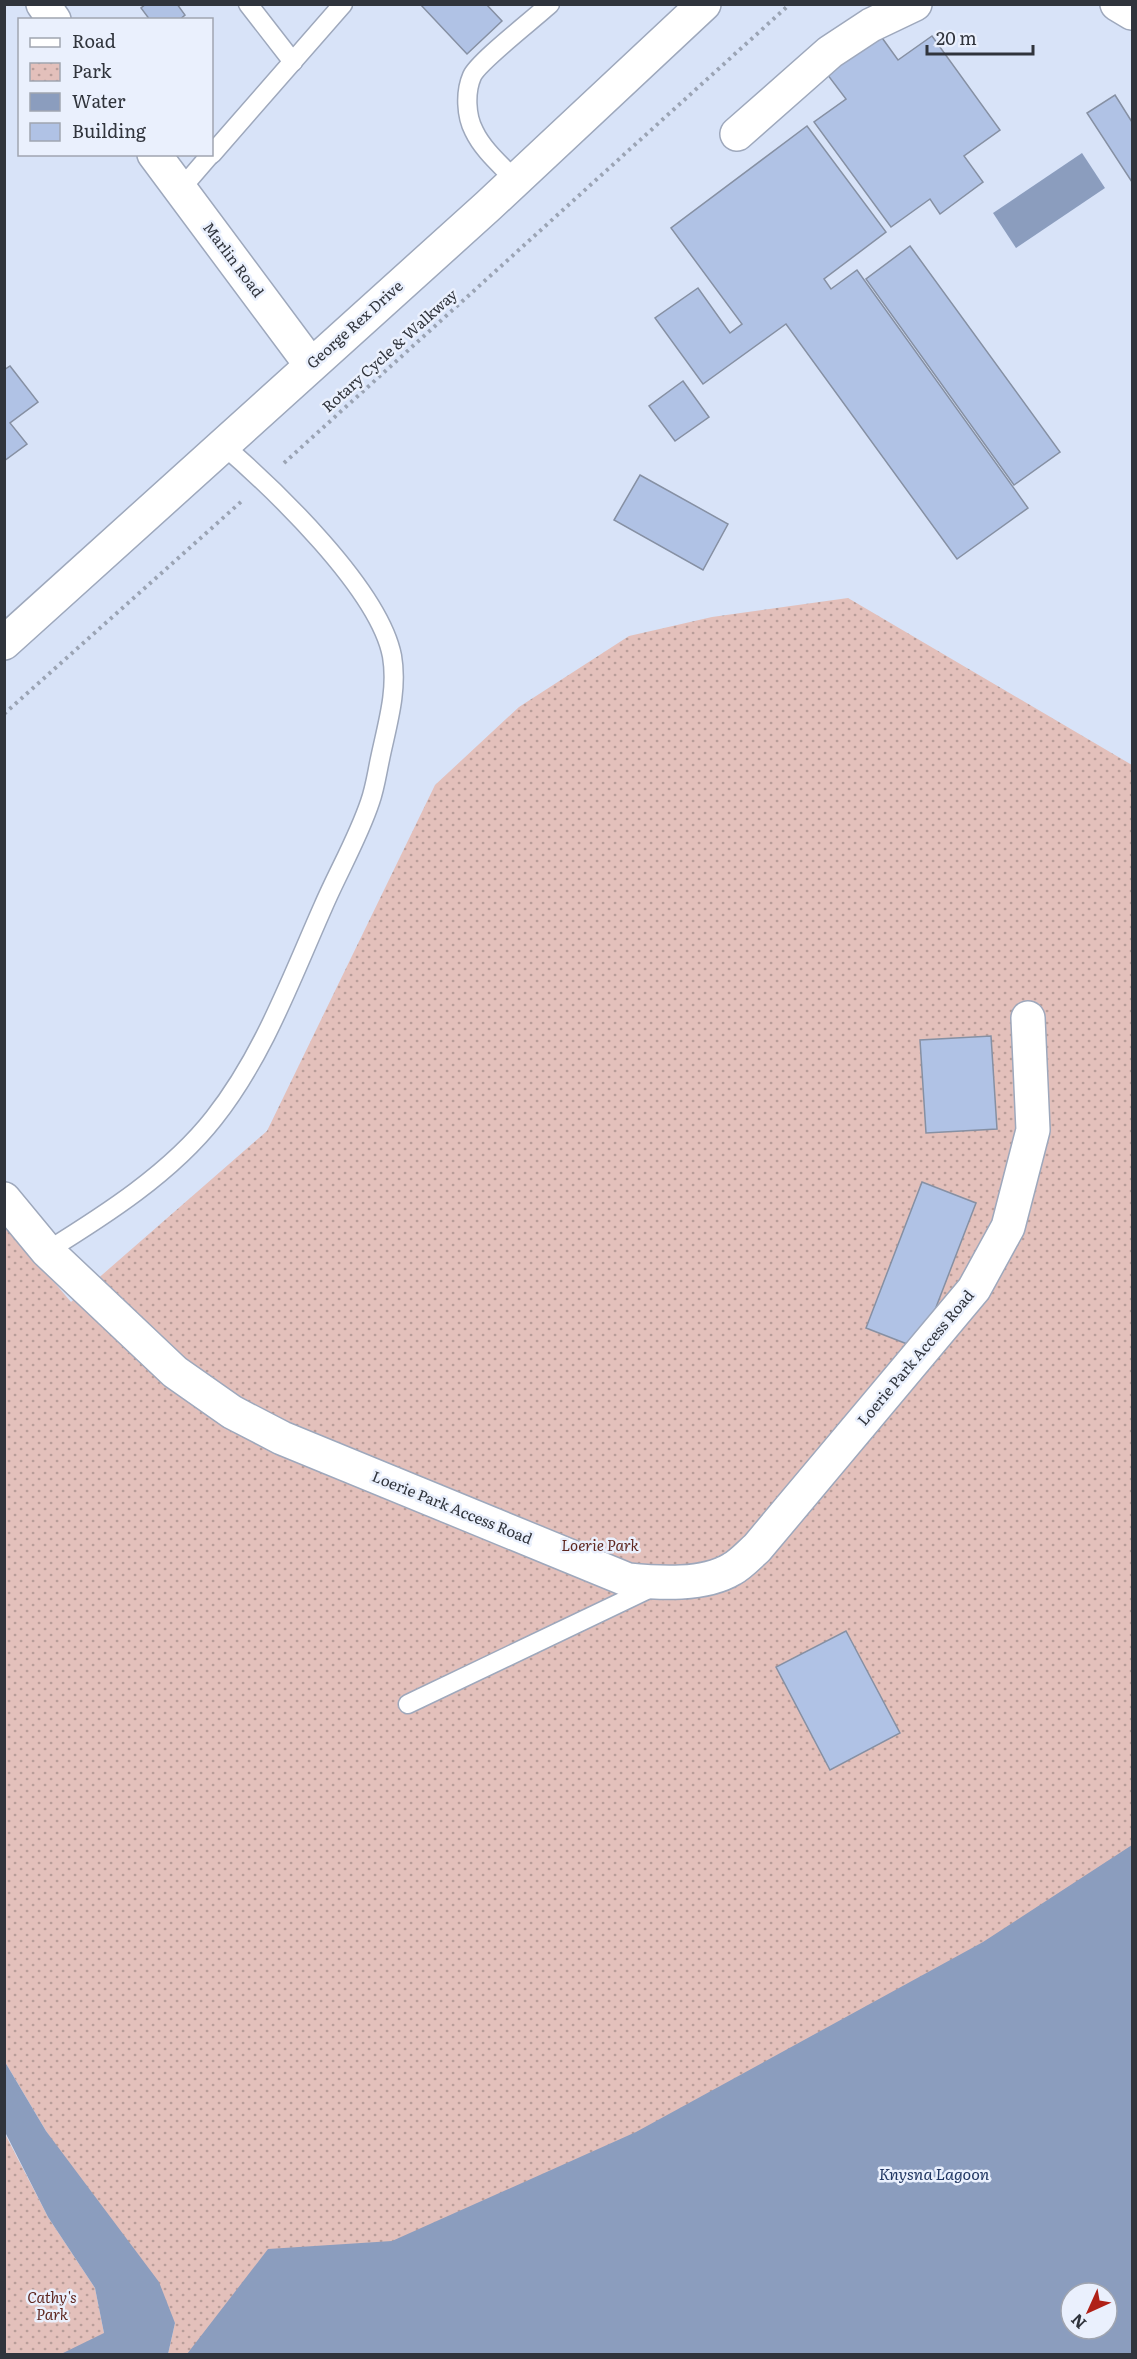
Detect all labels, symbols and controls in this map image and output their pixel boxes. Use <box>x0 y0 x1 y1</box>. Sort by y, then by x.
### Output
legend <box>18 18 213 156</box>
scale bar <box>927 18 1034 56</box>
text: 20 m <box>936 24 977 51</box>
text: Road <box>72 27 116 54</box>
text: Park <box>72 57 113 84</box>
text: Water <box>72 87 126 114</box>
text: Building <box>72 117 147 144</box>
street label: Marlin Road <box>198 217 270 301</box>
street label: George Rex Drive <box>301 274 407 373</box>
street label: Rotary Cycle & Walkway <box>316 283 462 417</box>
street label: Loerie Park Access Road <box>851 1284 979 1430</box>
street label: Loerie Park Access Road <box>369 1464 536 1549</box>
park label: Loerie Park <box>561 1533 639 1556</box>
water label: Knysna Lagoon <box>879 2161 990 2185</box>
north arrow <box>1059 2281 1119 2341</box>
park label: Cathy's Park <box>27 2285 77 2325</box>
text: N <box>1064 2309 1091 2336</box>

